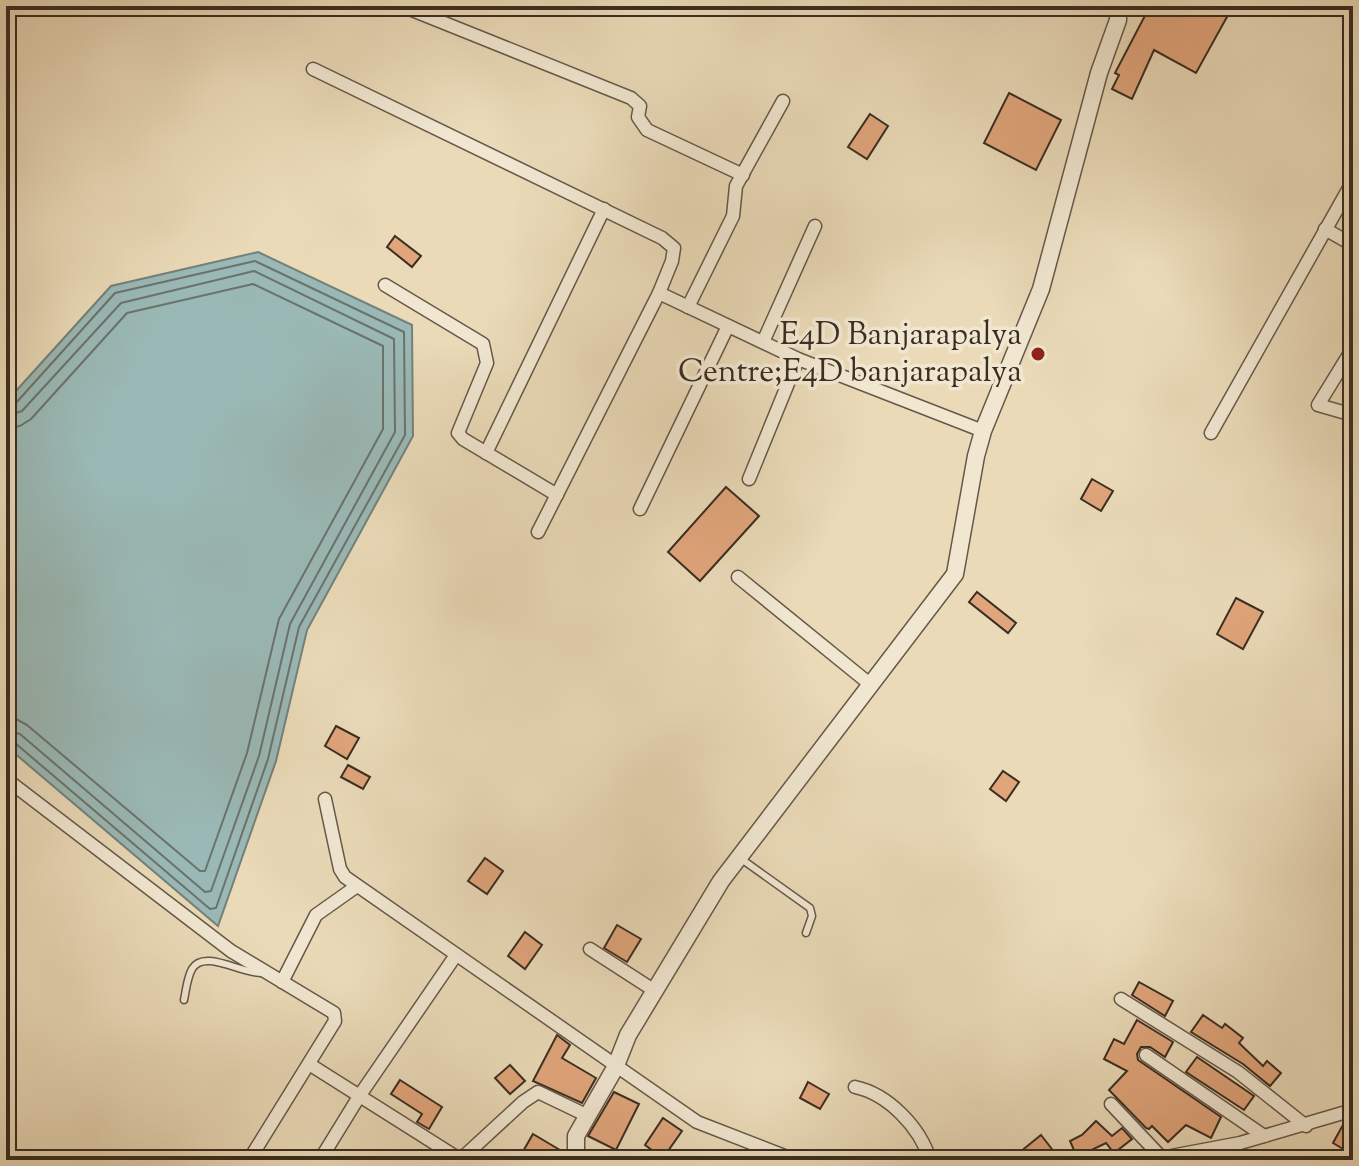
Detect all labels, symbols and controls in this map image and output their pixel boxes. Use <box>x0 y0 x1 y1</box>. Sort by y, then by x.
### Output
place label: E4D Banjarapalya Centre;E4D banjarapalya <box>678 313 1022 396</box>
marker: E4D Banjarapalya Centre;E4D banjarapalya <box>1029 345 1047 363</box>

